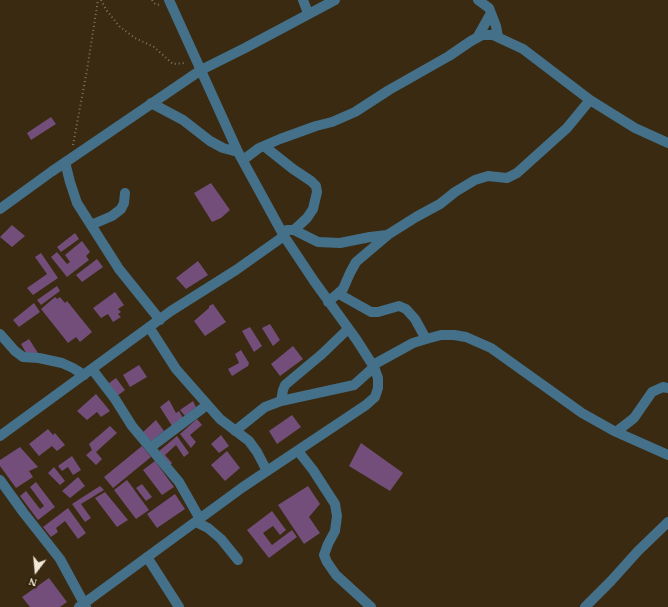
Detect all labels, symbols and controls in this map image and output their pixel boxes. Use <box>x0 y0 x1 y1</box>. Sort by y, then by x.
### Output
north arrow <box>16 551 56 591</box>
text: N <box>27 576 38 589</box>

